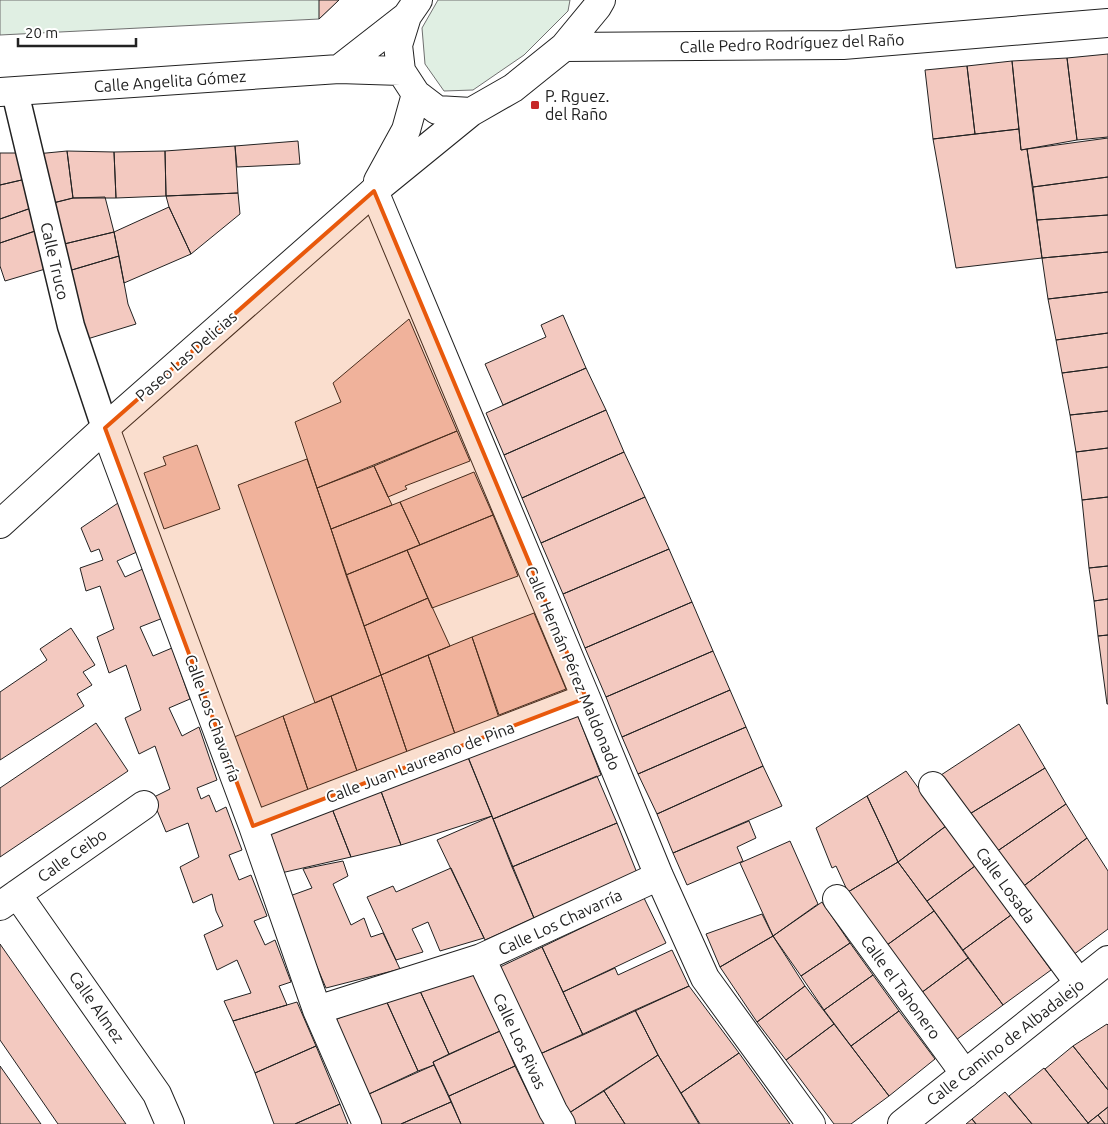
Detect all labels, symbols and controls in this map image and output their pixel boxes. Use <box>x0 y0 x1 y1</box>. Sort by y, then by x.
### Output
scale bar <box>18 15 135 47</box>
text: 20 m <box>25 24 58 41</box>
street label: Calle Pedro Rodríguez del Raño <box>679 30 905 56</box>
street label: Calle Angelita Gómez <box>93 67 247 95</box>
place label: P. Rguez. del Raño <box>545 87 609 123</box>
marker: P. Rguez. del Raño <box>529 99 541 111</box>
street label: Calle Truco <box>37 220 73 302</box>
street label: Paseo Las Delicias <box>132 307 240 405</box>
street label: Calle Hernán Pérez Maldonado <box>522 563 624 773</box>
street label: Calle Los Chavarría <box>182 652 244 784</box>
street label: Calle Juan Laureano de Pina <box>323 718 517 806</box>
street label: Calle Ceibo <box>34 825 110 885</box>
street label: Calle Losada <box>973 844 1039 926</box>
street label: Calle Los Chavarría <box>495 885 625 959</box>
street label: Calle el Tahonero <box>857 932 945 1042</box>
street label: Calle Almez <box>66 968 128 1046</box>
street label: Calle Camino de Albadalejo <box>923 975 1087 1109</box>
street label: Calle Los Rivas <box>490 990 550 1092</box>

